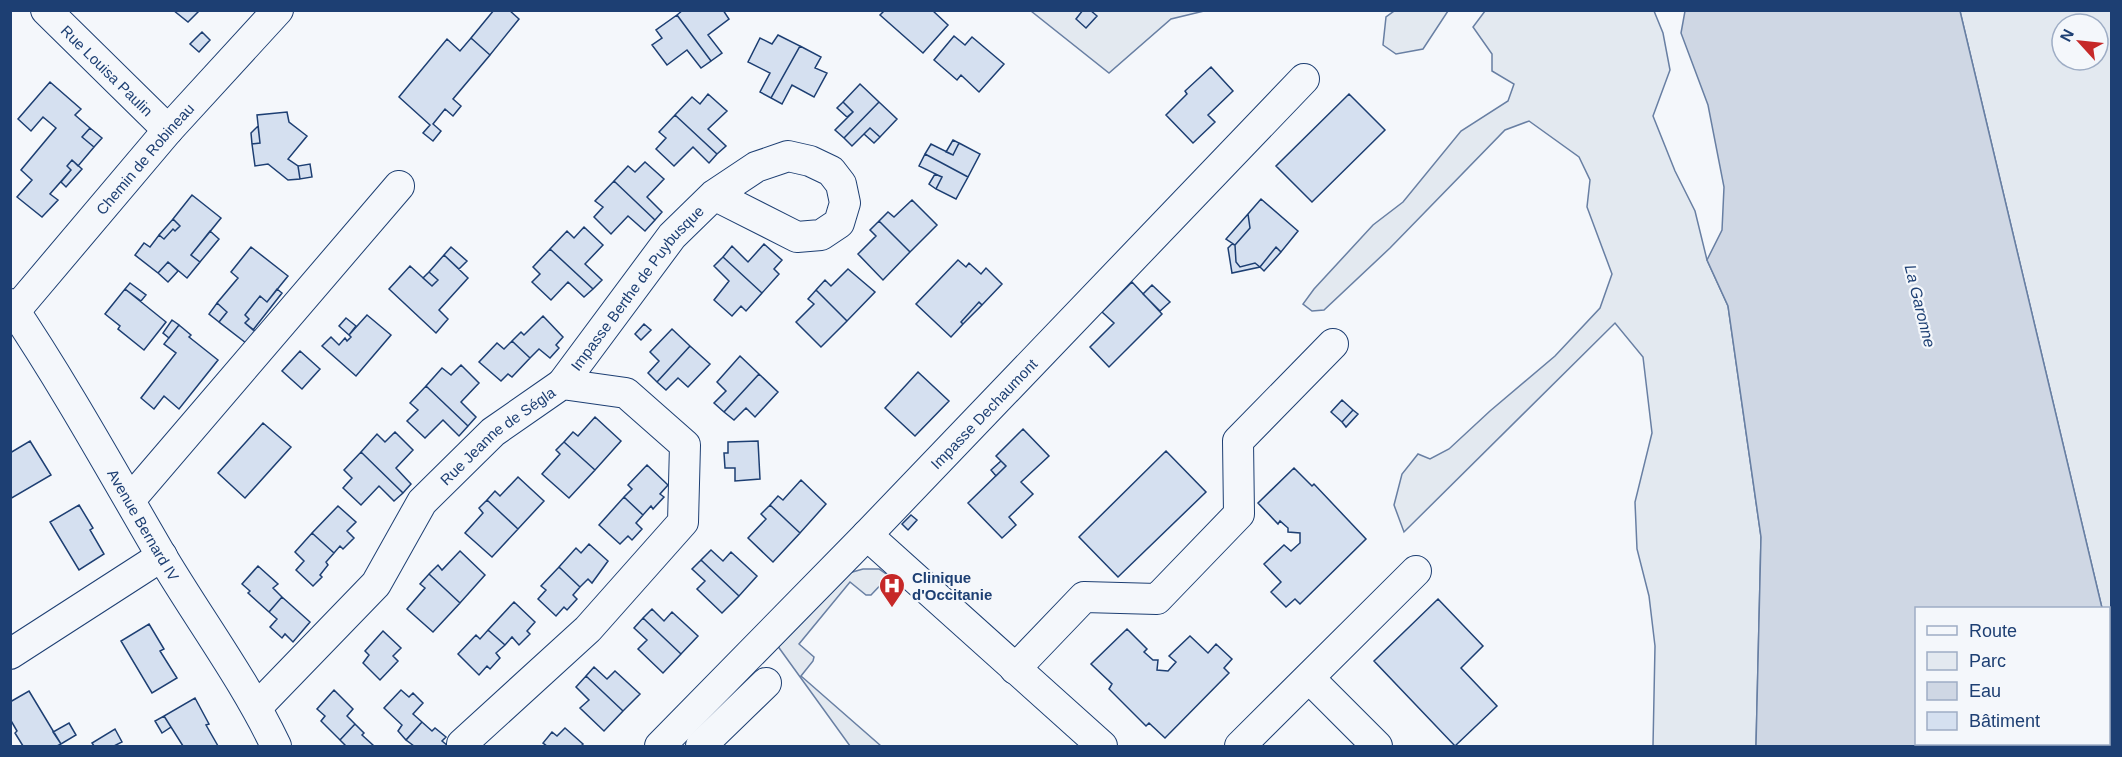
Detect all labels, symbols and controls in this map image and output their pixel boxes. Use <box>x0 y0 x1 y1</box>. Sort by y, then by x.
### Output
north arrow <box>2050 12 2110 72</box>
street label: Rue Louisa Paulin <box>58 22 157 119</box>
text: N <box>2057 26 2077 44</box>
street label: Chemin de Robineau <box>92 100 197 218</box>
street label: Impasse Berthe de Puybusque <box>567 202 707 374</box>
water label: La Garonne <box>1902 263 1938 349</box>
street label: Impasse Dechaumont <box>927 354 1041 472</box>
street label: Rue Jeanne de Ségla <box>436 383 559 488</box>
street label: Avenue Bernard IV <box>105 466 183 584</box>
place label: Clinique d'Occitanie <box>912 569 992 603</box>
hospital icon: Clinique d'Occitanie <box>877 571 907 609</box>
legend <box>1915 607 2110 745</box>
text: Route <box>1969 621 2017 641</box>
text: Parc <box>1969 651 2006 671</box>
text: Eau <box>1969 681 2001 701</box>
text: Bâtiment <box>1969 711 2040 731</box>

